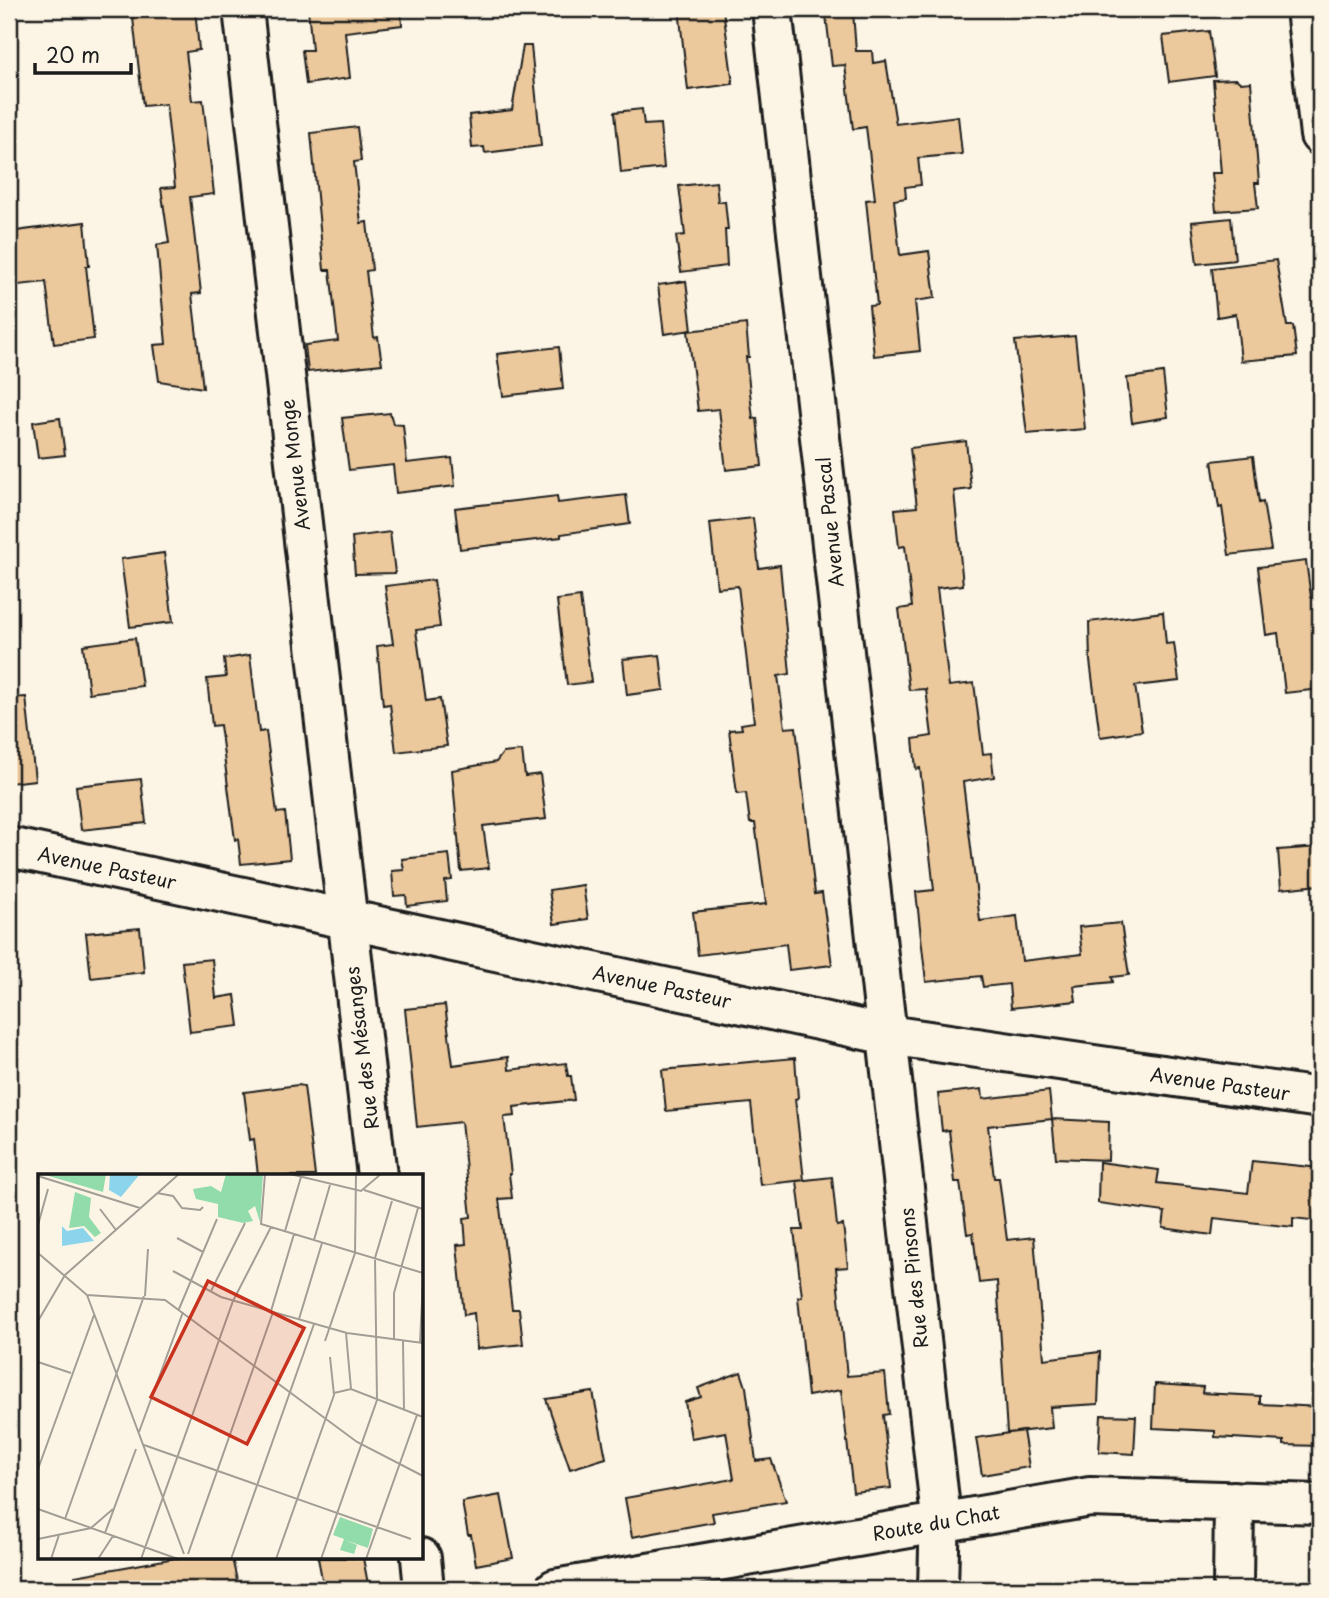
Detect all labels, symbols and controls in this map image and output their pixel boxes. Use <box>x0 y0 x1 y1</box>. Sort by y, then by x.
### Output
scale bar <box>35 32 131 76</box>
text: 20 m <box>46 38 100 70</box>
street label: Avenue Monge <box>272 398 316 533</box>
street label: Avenue Pascal <box>808 455 850 589</box>
street label: Avenue Pasteur <box>35 839 179 895</box>
street label: Avenue Pasteur <box>590 958 734 1014</box>
street label: Rue des Mésanges <box>337 965 385 1131</box>
street label: Avenue Pasteur <box>1149 1059 1292 1107</box>
inset map <box>38 1174 424 1560</box>
street label: Rue des Pinsons <box>892 1206 934 1350</box>
street label: Route du Chat <box>870 1497 1002 1547</box>

